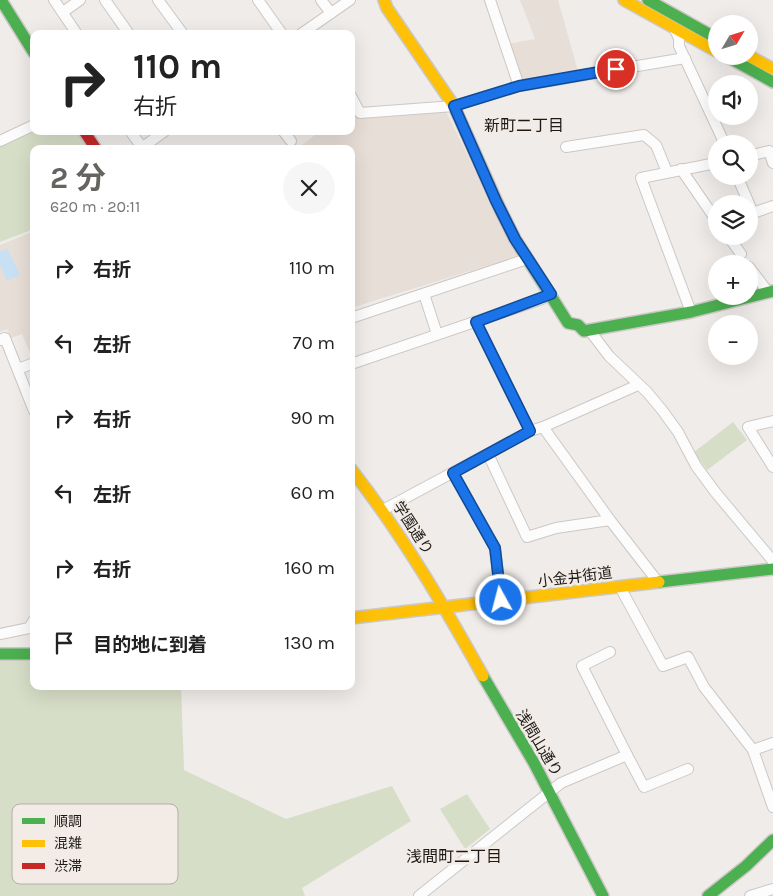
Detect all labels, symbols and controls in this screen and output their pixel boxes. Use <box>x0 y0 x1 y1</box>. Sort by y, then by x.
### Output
north arrow <box>708 15 758 65</box>
map controls <box>708 15 758 365</box>
text: 110 m <box>133 46 222 87</box>
pin <box>595 48 637 90</box>
icon: right <box>50 50 115 115</box>
icon: arrive <box>602 55 630 83</box>
button: sound <box>708 75 758 125</box>
text: 右折 <box>133 94 177 120</box>
district label: 新町二丁目 <box>484 116 564 135</box>
button: search <box>708 135 758 185</box>
text: 2 分 <box>50 160 106 196</box>
button: close <box>283 162 335 214</box>
button: layers <box>708 195 758 245</box>
text: 620 m · 20:11 <box>50 197 140 216</box>
icon: right <box>50 254 78 282</box>
button: + <box>708 255 758 305</box>
text: 110 m <box>289 257 335 279</box>
text: 右折 <box>93 259 131 281</box>
button: − <box>708 315 758 365</box>
icon: left <box>50 329 78 357</box>
text: 70 m <box>293 332 335 354</box>
text: 左折 <box>93 334 131 356</box>
icon: right <box>50 404 78 432</box>
text: 90 m <box>290 407 335 429</box>
text: 右折 <box>93 409 131 431</box>
icon: left <box>50 479 78 507</box>
text: 60 m <box>291 482 335 504</box>
text: 左折 <box>93 484 131 506</box>
street label: 学園通り <box>389 498 437 558</box>
icon: right <box>50 554 78 582</box>
text: 160 m <box>284 557 335 579</box>
text: 右折 <box>93 559 131 581</box>
street label: 小金井街道 <box>537 563 613 591</box>
position arrow <box>474 573 526 625</box>
icon: arrive <box>50 629 78 657</box>
text: 130 m <box>284 632 335 654</box>
text: 目的地に到着 <box>93 634 207 656</box>
street label: 浅間山通り <box>512 706 566 780</box>
legend <box>12 804 178 884</box>
text: 順調 <box>54 813 82 830</box>
text: 混雑 <box>54 835 82 852</box>
district label: 浅間町二丁目 <box>406 847 502 866</box>
text: 渋滞 <box>54 858 82 875</box>

